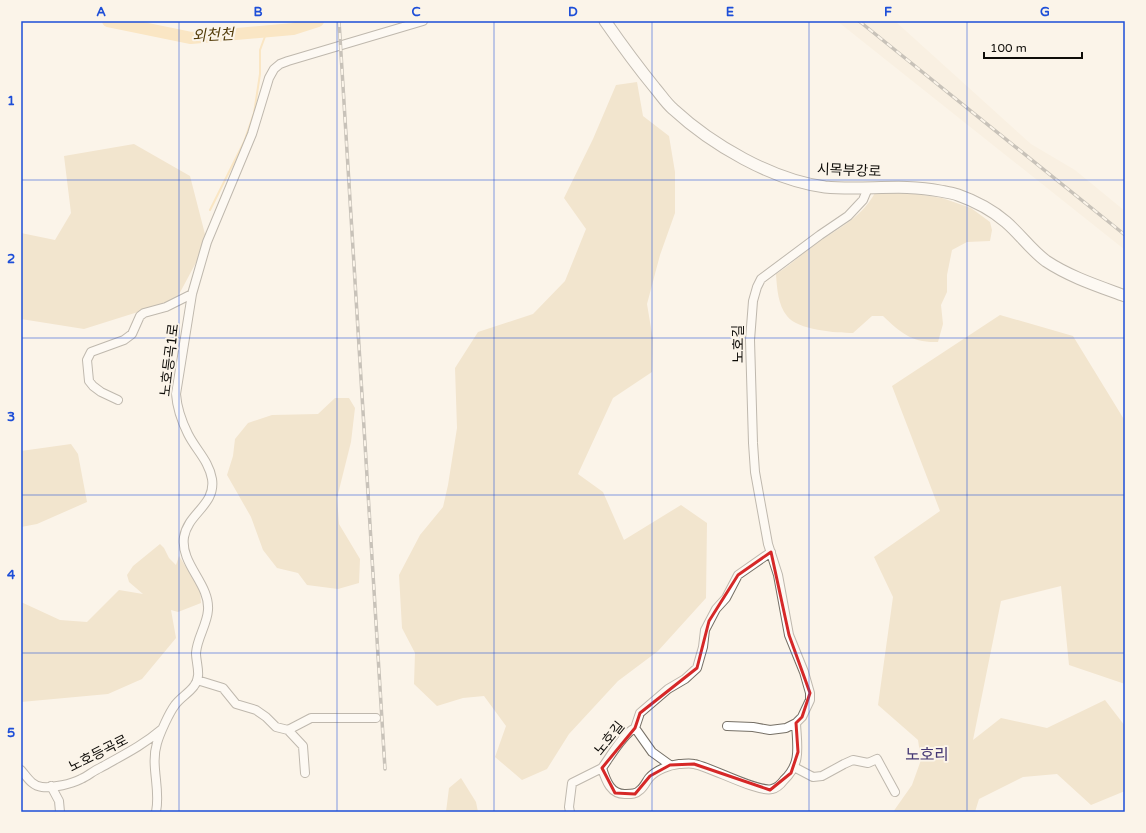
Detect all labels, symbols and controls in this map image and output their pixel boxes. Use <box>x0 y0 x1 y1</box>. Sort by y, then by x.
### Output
text: A <box>96 4 106 20</box>
text: B <box>253 4 263 20</box>
text: C <box>411 4 421 20</box>
text: D <box>568 4 578 20</box>
text: E <box>726 4 734 20</box>
text: F <box>884 4 892 20</box>
text: G <box>1040 4 1050 20</box>
water label: 외천천 <box>192 25 236 45</box>
scale bar <box>984 34 1082 60</box>
text: 100 m <box>990 41 1027 55</box>
text: 1 <box>7 93 15 109</box>
street label: 시목부강로 <box>817 161 882 180</box>
text: 2 <box>7 251 15 267</box>
street label: 노호등곡1로 <box>157 323 182 397</box>
street label: 노호길 <box>730 325 747 363</box>
text: 3 <box>7 409 15 425</box>
text: 4 <box>7 567 16 583</box>
street label: 노호길 <box>591 718 628 759</box>
text: 5 <box>7 725 15 741</box>
street label: 노호등곡로 <box>66 731 131 776</box>
district label: 노호리 <box>905 745 949 765</box>

